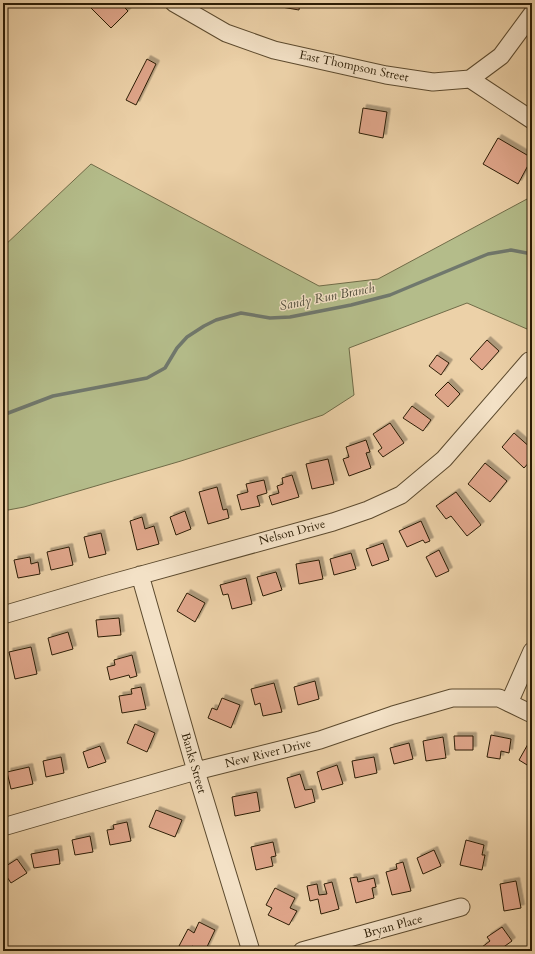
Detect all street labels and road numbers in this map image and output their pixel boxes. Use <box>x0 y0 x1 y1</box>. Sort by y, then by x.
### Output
street label: East Thompson Street <box>298 47 410 85</box>
street label: Nelson Drive <box>257 515 327 549</box>
street label: Banks Street <box>178 731 210 796</box>
street label: New River Drive <box>223 735 313 771</box>
street label: Bryan Place <box>362 910 424 942</box>

